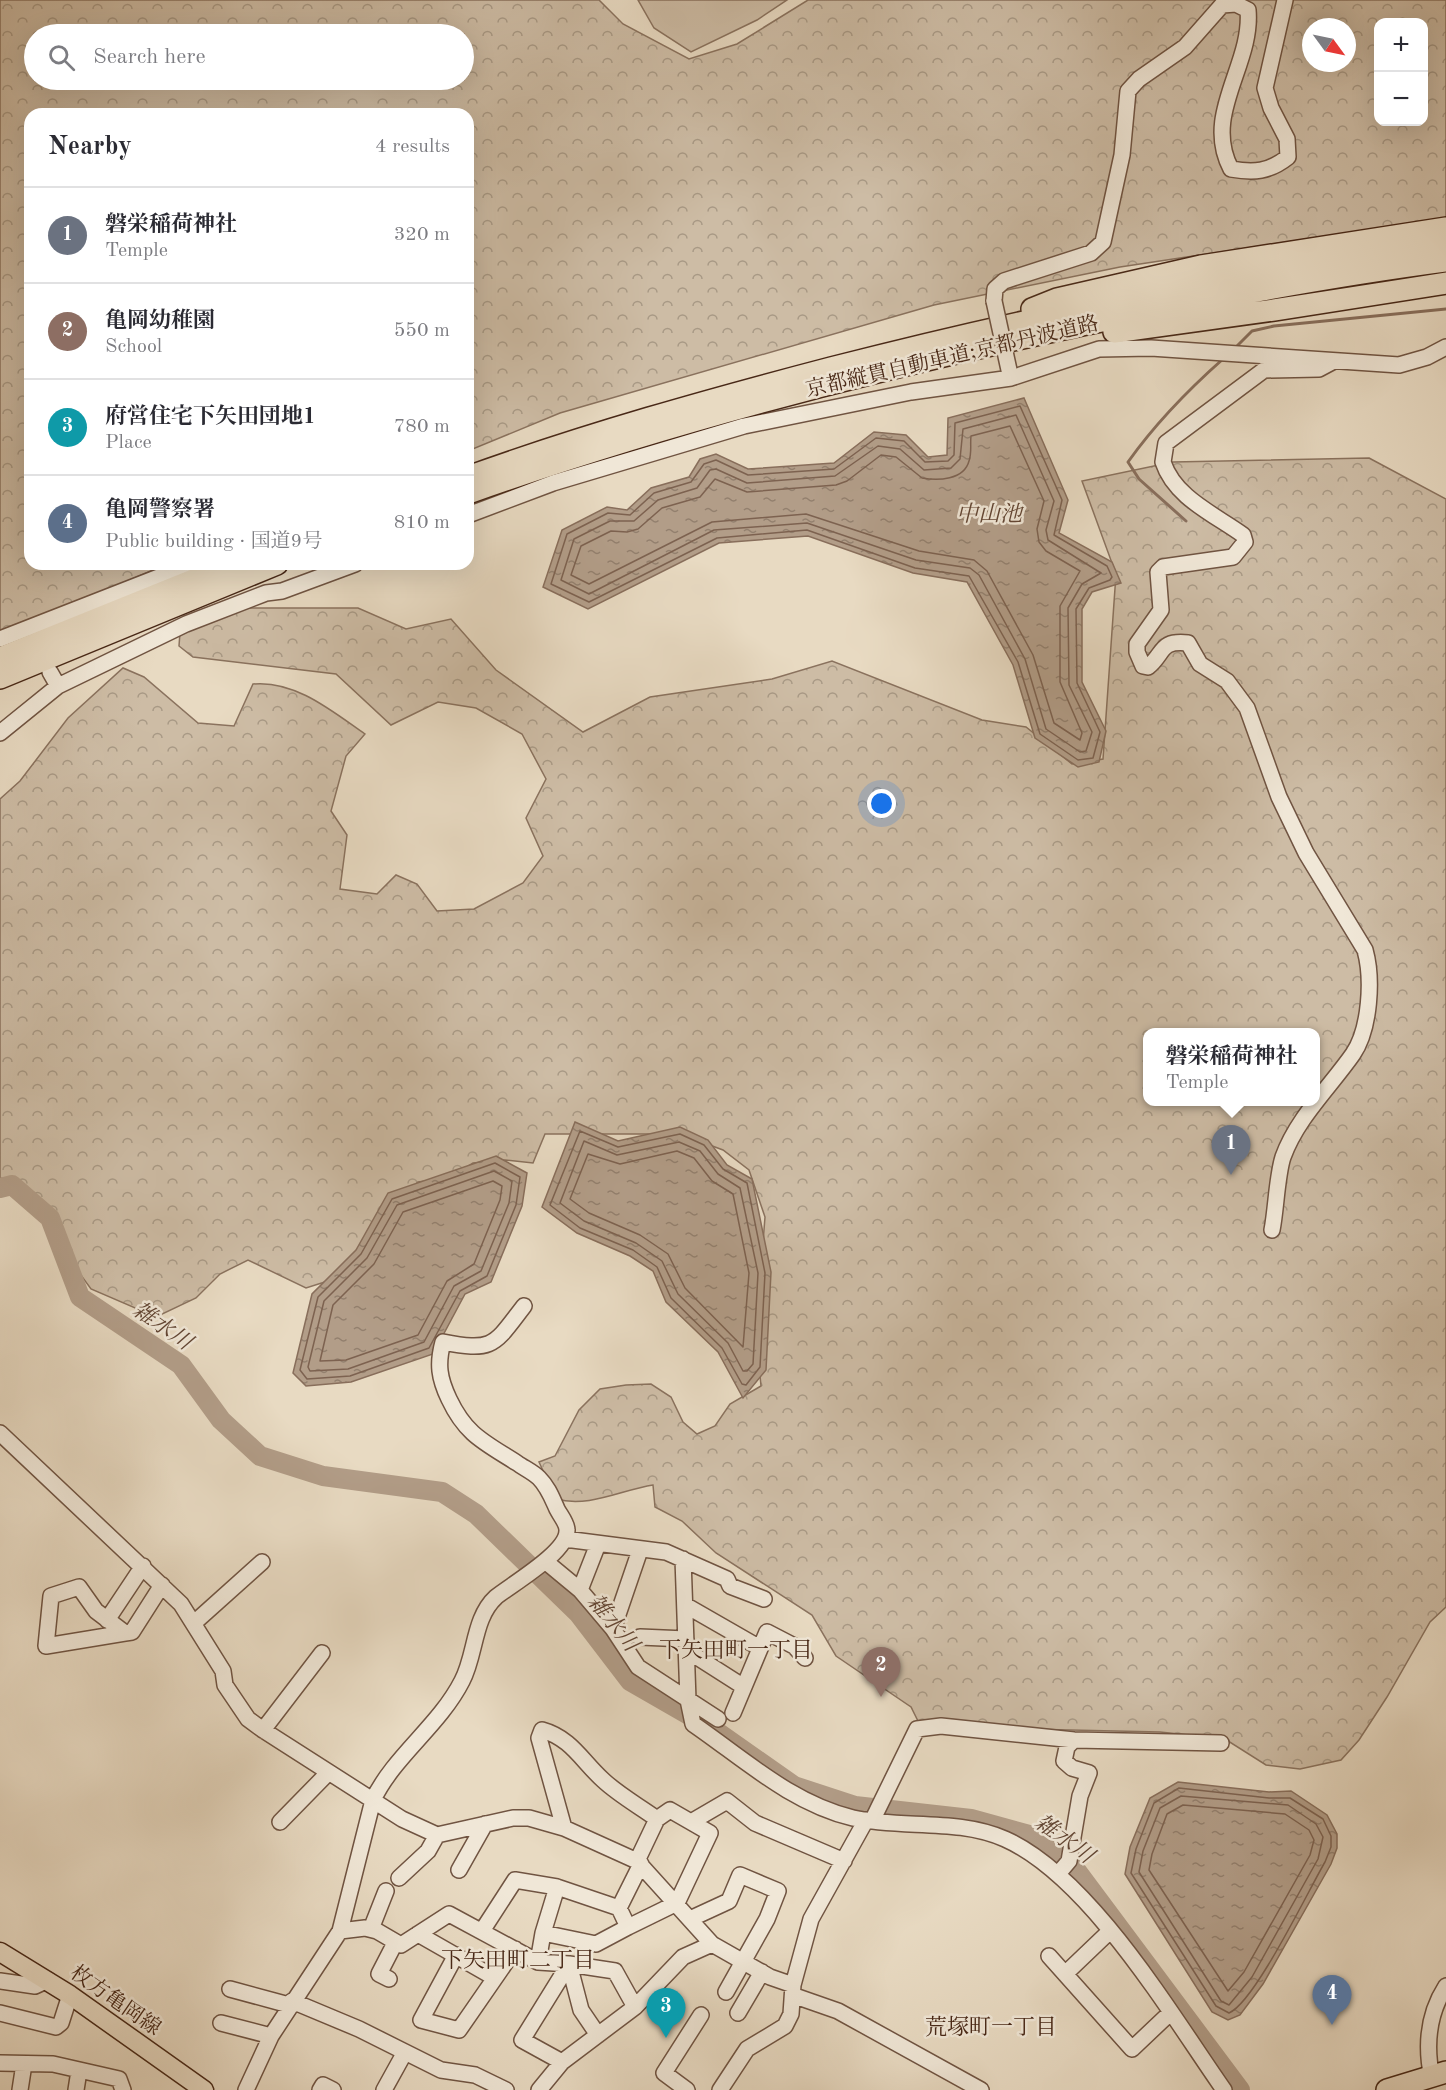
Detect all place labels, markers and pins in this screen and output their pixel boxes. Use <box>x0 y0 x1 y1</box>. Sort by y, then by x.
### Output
pin: 1 <box>1212 1126 1250 1175</box>
pin: 2 <box>862 1648 900 1697</box>
pin: 4 <box>1312 1976 1352 2025</box>
pin: 3 <box>646 1988 686 2038</box>

